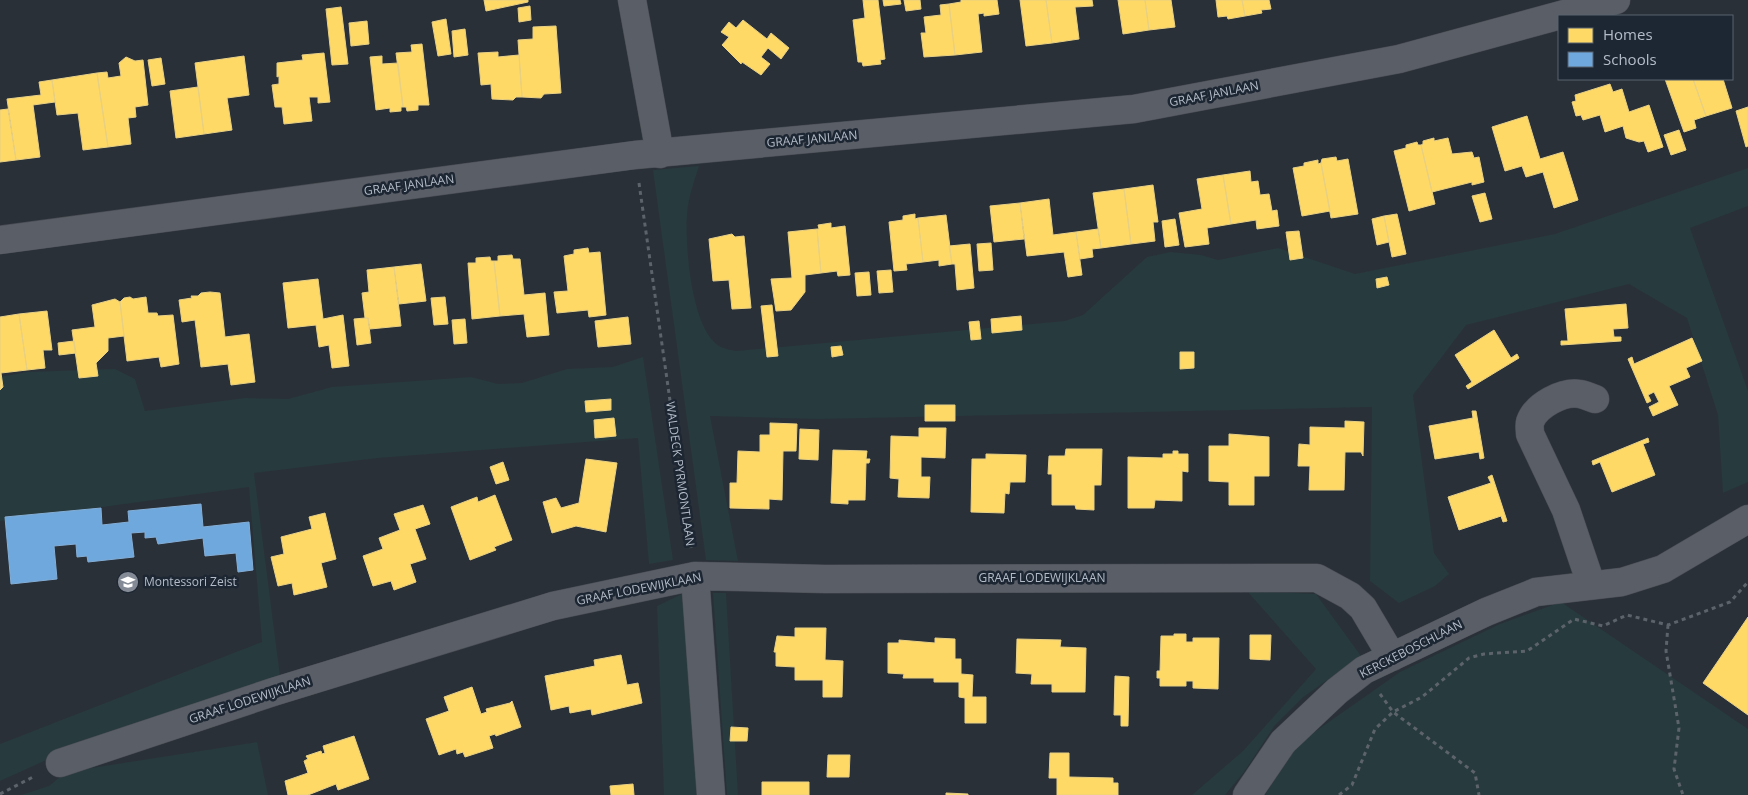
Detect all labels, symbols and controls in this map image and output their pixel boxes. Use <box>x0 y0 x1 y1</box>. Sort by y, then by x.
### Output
legend <box>1558 15 1733 80</box>
text: Homes <box>1603 24 1653 44</box>
text: Schools <box>1603 49 1657 69</box>
street label: GRAAF JANLAAN <box>1168 76 1260 111</box>
street label: GRAAF JANLAAN <box>766 126 858 151</box>
street label: GRAAF JANLAAN <box>363 170 455 199</box>
street label: WALDECK PYRMONTLAAN <box>662 400 699 547</box>
street label: GRAAF LODEWIJKLAAN <box>575 568 703 609</box>
street label: GRAAF LODEWIJKLAAN <box>978 569 1106 586</box>
school or university icon: Montessori Zeist <box>116 570 140 594</box>
place label: Montessori Zeist <box>144 573 237 590</box>
street label: KERCKEBOSCHLAAN <box>1356 615 1465 682</box>
street label: GRAAF LODEWIJKLAAN <box>187 672 313 727</box>

